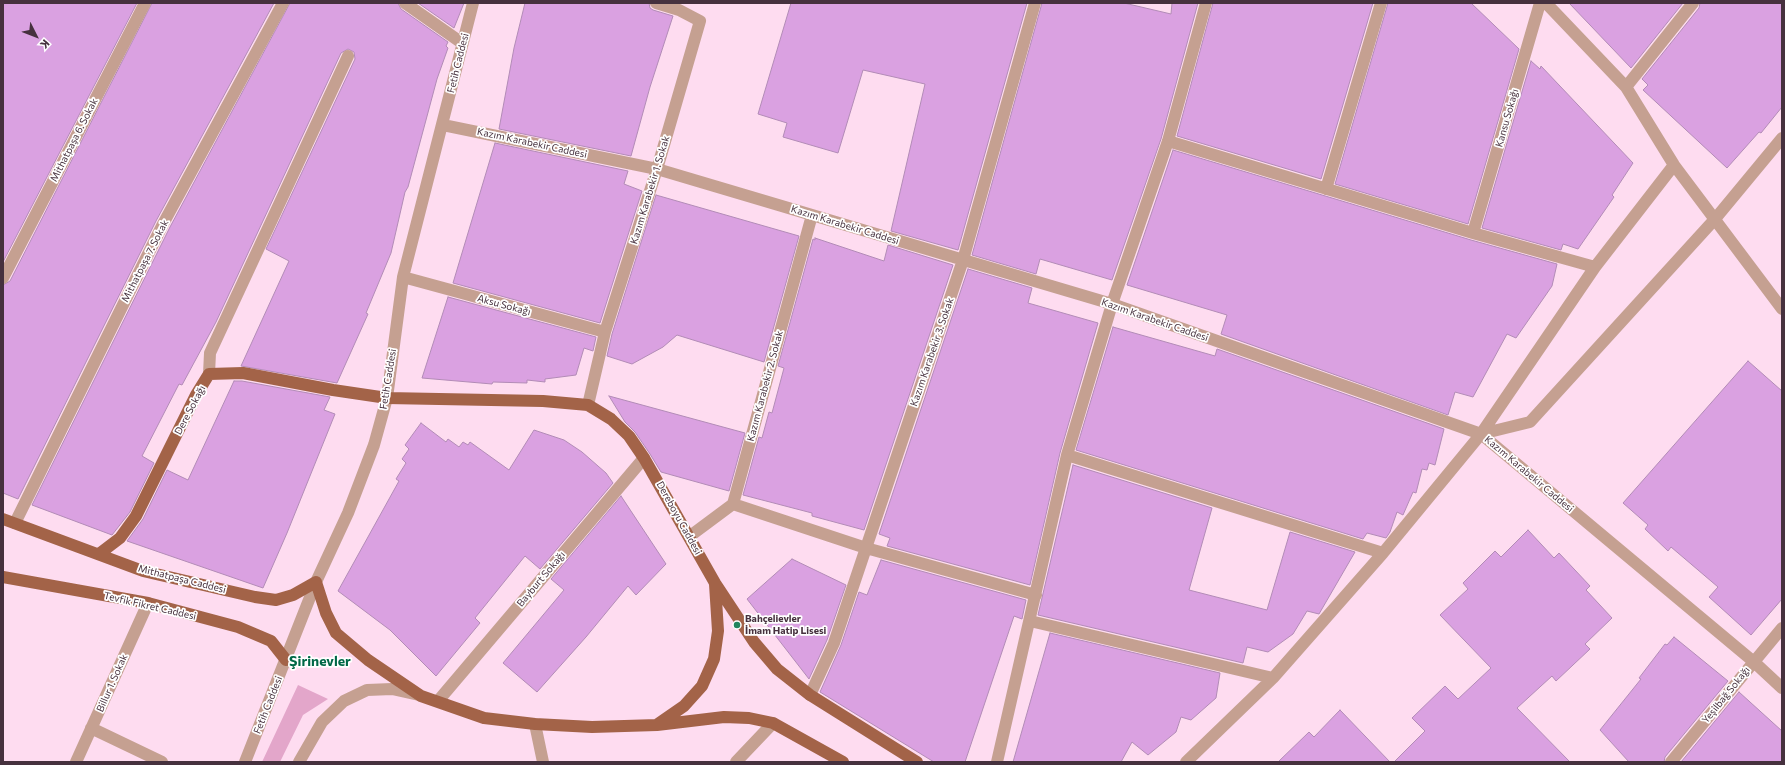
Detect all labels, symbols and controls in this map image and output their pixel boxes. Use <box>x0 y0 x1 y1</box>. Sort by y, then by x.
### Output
north arrow <box>16 16 56 56</box>
street label: Fetih Caddesi <box>445 32 471 94</box>
text: K <box>38 37 53 52</box>
street label: Kansu Sokağı <box>1493 87 1521 149</box>
street label: Mithatpaşa 6. Sokak <box>48 96 100 184</box>
street label: Kazım Karabekir Caddesi <box>476 125 588 161</box>
street label: Kazım Karabekir 1. Sokak <box>628 134 672 246</box>
street label: Kazım Karabekir Caddesi <box>790 203 900 247</box>
street label: Mithatpaşa 7. Sokak <box>119 218 171 304</box>
street label: Aksu Sokağı <box>476 292 532 318</box>
street label: Kazım Karabekir 3. Sokak <box>908 296 956 408</box>
street label: Kazım Karabekir Caddesi <box>1100 296 1210 344</box>
street label: Kazım Karabekir 2. Sokak <box>744 329 786 443</box>
street label: Fetih Caddesi <box>377 348 399 410</box>
street label: Dere Sokağı <box>172 383 208 437</box>
street label: Kazım Karabekir Caddesi <box>1482 433 1576 515</box>
street label: Dereboyu Caddesi <box>654 479 704 557</box>
street label: Bayburt Sokağı <box>514 549 568 609</box>
street label: Mithatpaşa Caddesi <box>137 562 227 596</box>
street label: Tevfik Fikret Caddesi <box>103 590 197 622</box>
place label: Bahçelievler İmam Hatip Lisesi <box>745 613 826 636</box>
marker: Bahçelievler İmam Hatip Lisesi <box>732 620 742 630</box>
street label: Billur 1. Sokak <box>94 652 130 714</box>
district label: Şirinevler <box>289 653 351 669</box>
street label: Yeşilbağ Sokağı <box>1699 664 1753 726</box>
street label: Fetih Caddesi <box>251 674 285 736</box>

